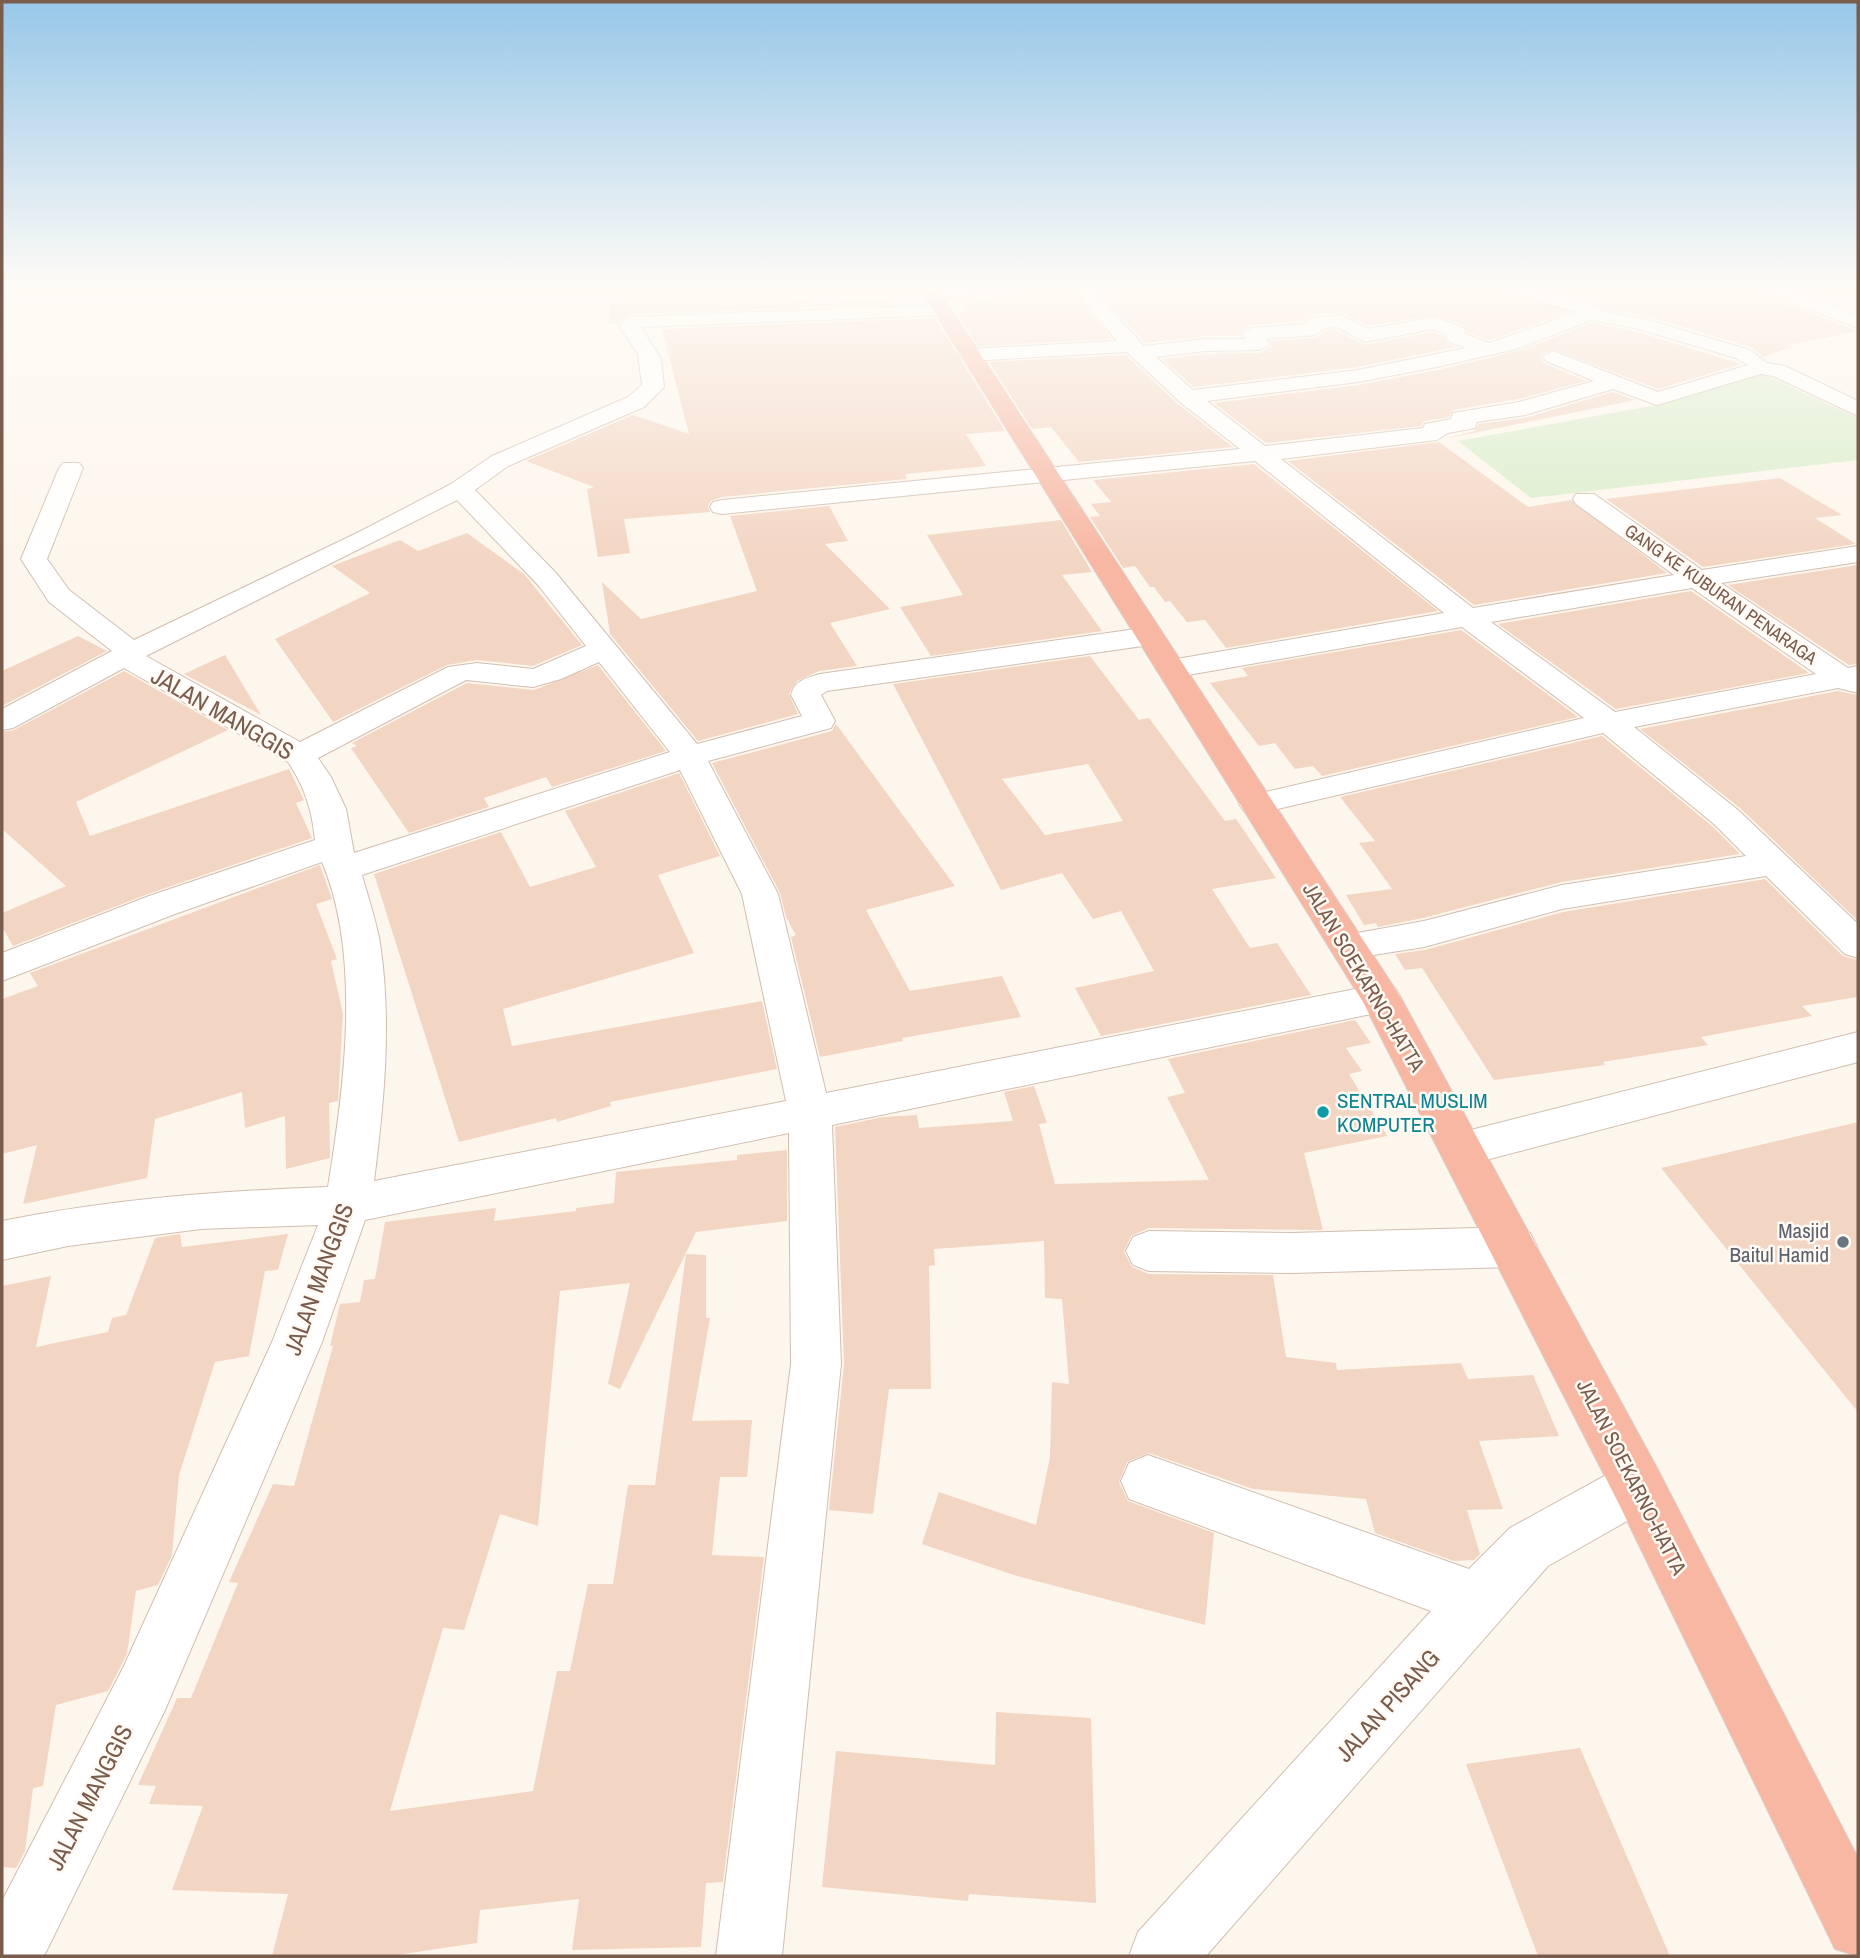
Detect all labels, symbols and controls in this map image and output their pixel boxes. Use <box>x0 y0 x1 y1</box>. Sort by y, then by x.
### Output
street label: GANG KE KUBURAN PENARAGA <box>1620 518 1822 670</box>
street label: JALAN MANGGIS <box>146 659 300 767</box>
street label: JALAN SOEKARNO-HATTA <box>1296 877 1432 1077</box>
place label: SENTRAL MUSLIM KOMPUTER <box>1337 1086 1488 1139</box>
marker: SENTRAL MUSLIM KOMPUTER <box>1315 1104 1331 1120</box>
street label: JALAN MANGGIS <box>276 1199 360 1359</box>
place label: Masjid Baitul Hamid <box>1729 1216 1829 1269</box>
marker: Masjid Baitul Hamid <box>1835 1234 1851 1250</box>
street label: JALAN SOEKARNO-HATTA <box>1570 1374 1694 1580</box>
street label: JALAN PISANG <box>1328 1642 1446 1768</box>
street label: JALAN MANGGIS <box>38 1719 140 1875</box>

